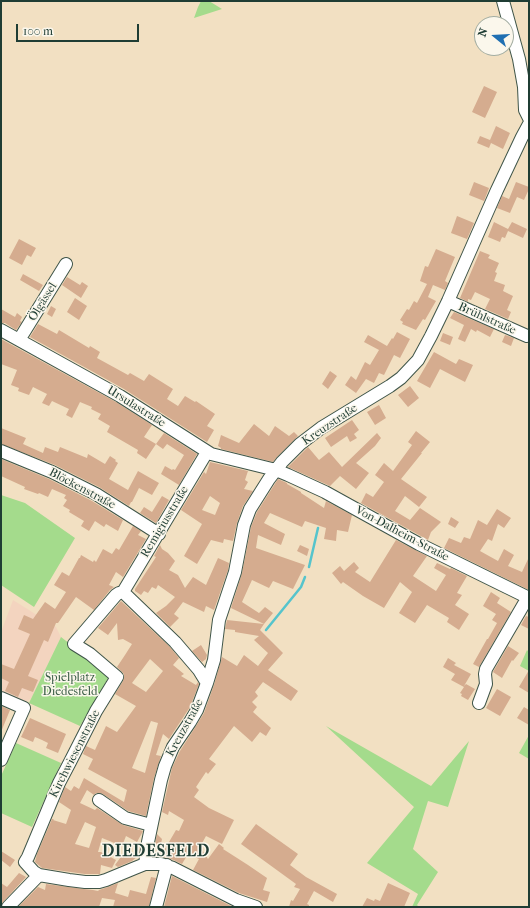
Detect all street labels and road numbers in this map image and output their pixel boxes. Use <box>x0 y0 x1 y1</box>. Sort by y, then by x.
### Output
street label: Ölgässel <box>26 280 60 324</box>
street label: Brühlstraße <box>456 300 518 338</box>
street label: Ursulastraße <box>104 383 168 431</box>
street label: Kreuzstraße <box>300 401 360 449</box>
street label: Blöckenstraße <box>46 465 118 513</box>
street label: Remigiusstraße <box>138 484 192 560</box>
street label: Von-Dalheim-Straße <box>353 503 451 565</box>
street label: Kreuzstraße <box>163 697 207 759</box>
street label: Kirchwiesenstraße <box>47 708 103 800</box>

